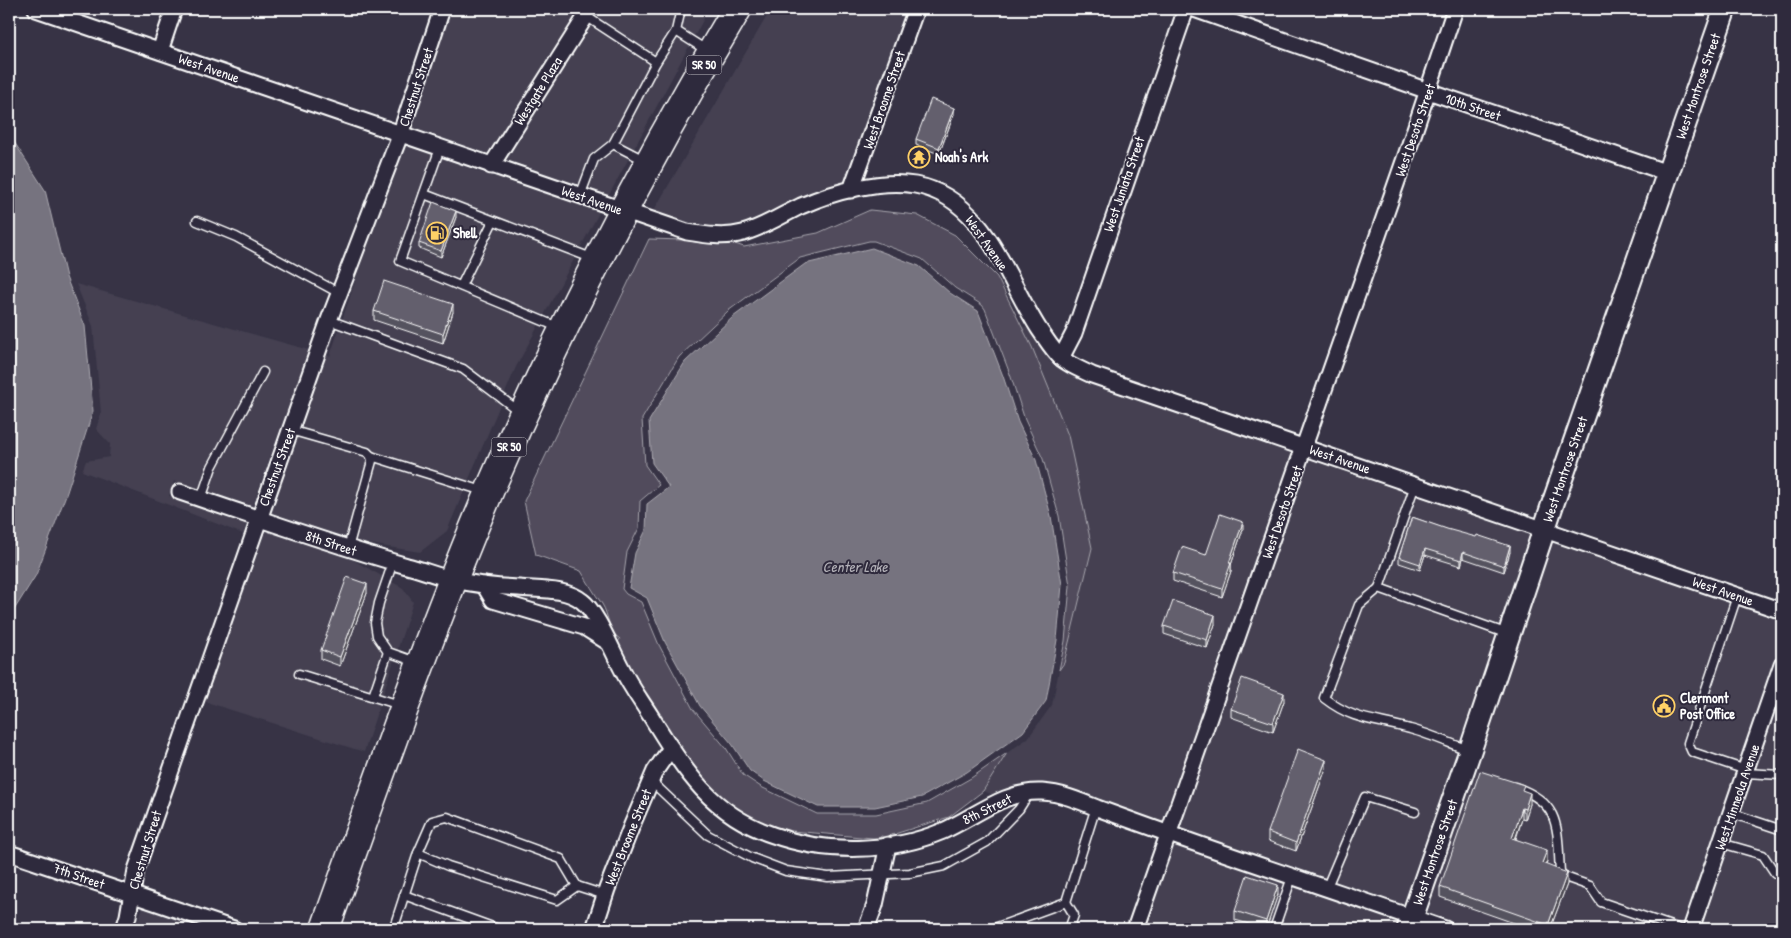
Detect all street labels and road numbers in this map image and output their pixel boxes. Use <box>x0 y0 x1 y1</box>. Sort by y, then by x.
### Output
street label: West Montrose Street <box>1671 30 1725 141</box>
street label: Chestnut Street <box>394 45 437 129</box>
street label: West Avenue <box>176 48 242 87</box>
street label: West Broome Street <box>858 48 909 151</box>
street label: Westgate Plaza <box>509 53 567 129</box>
road number: SR 50 <box>686 56 722 74</box>
street label: West Desoto Street <box>1390 81 1439 179</box>
street label: 10th Street <box>1443 88 1504 125</box>
street label: West Juniata Street <box>1098 134 1149 234</box>
street label: West Avenue <box>559 180 625 219</box>
street label: West Avenue <box>962 211 1014 274</box>
street label: West Montrose Street <box>1538 413 1592 524</box>
street label: Chestnut Street <box>254 425 300 509</box>
road number: SR 50 <box>492 438 526 457</box>
street label: West Avenue <box>1307 439 1373 478</box>
street label: West Desoto Street <box>1257 463 1306 561</box>
street label: 8th Street <box>303 525 359 560</box>
street label: West Avenue <box>1690 571 1756 610</box>
street label: West Minneola Avenue <box>1709 741 1764 852</box>
street label: West Broome Street <box>600 786 656 888</box>
street label: 8th Street <box>959 788 1015 829</box>
street label: West Montrose Street <box>1408 796 1462 907</box>
street label: Chestnut Street <box>123 808 166 892</box>
street label: 7th Street <box>51 858 108 893</box>

